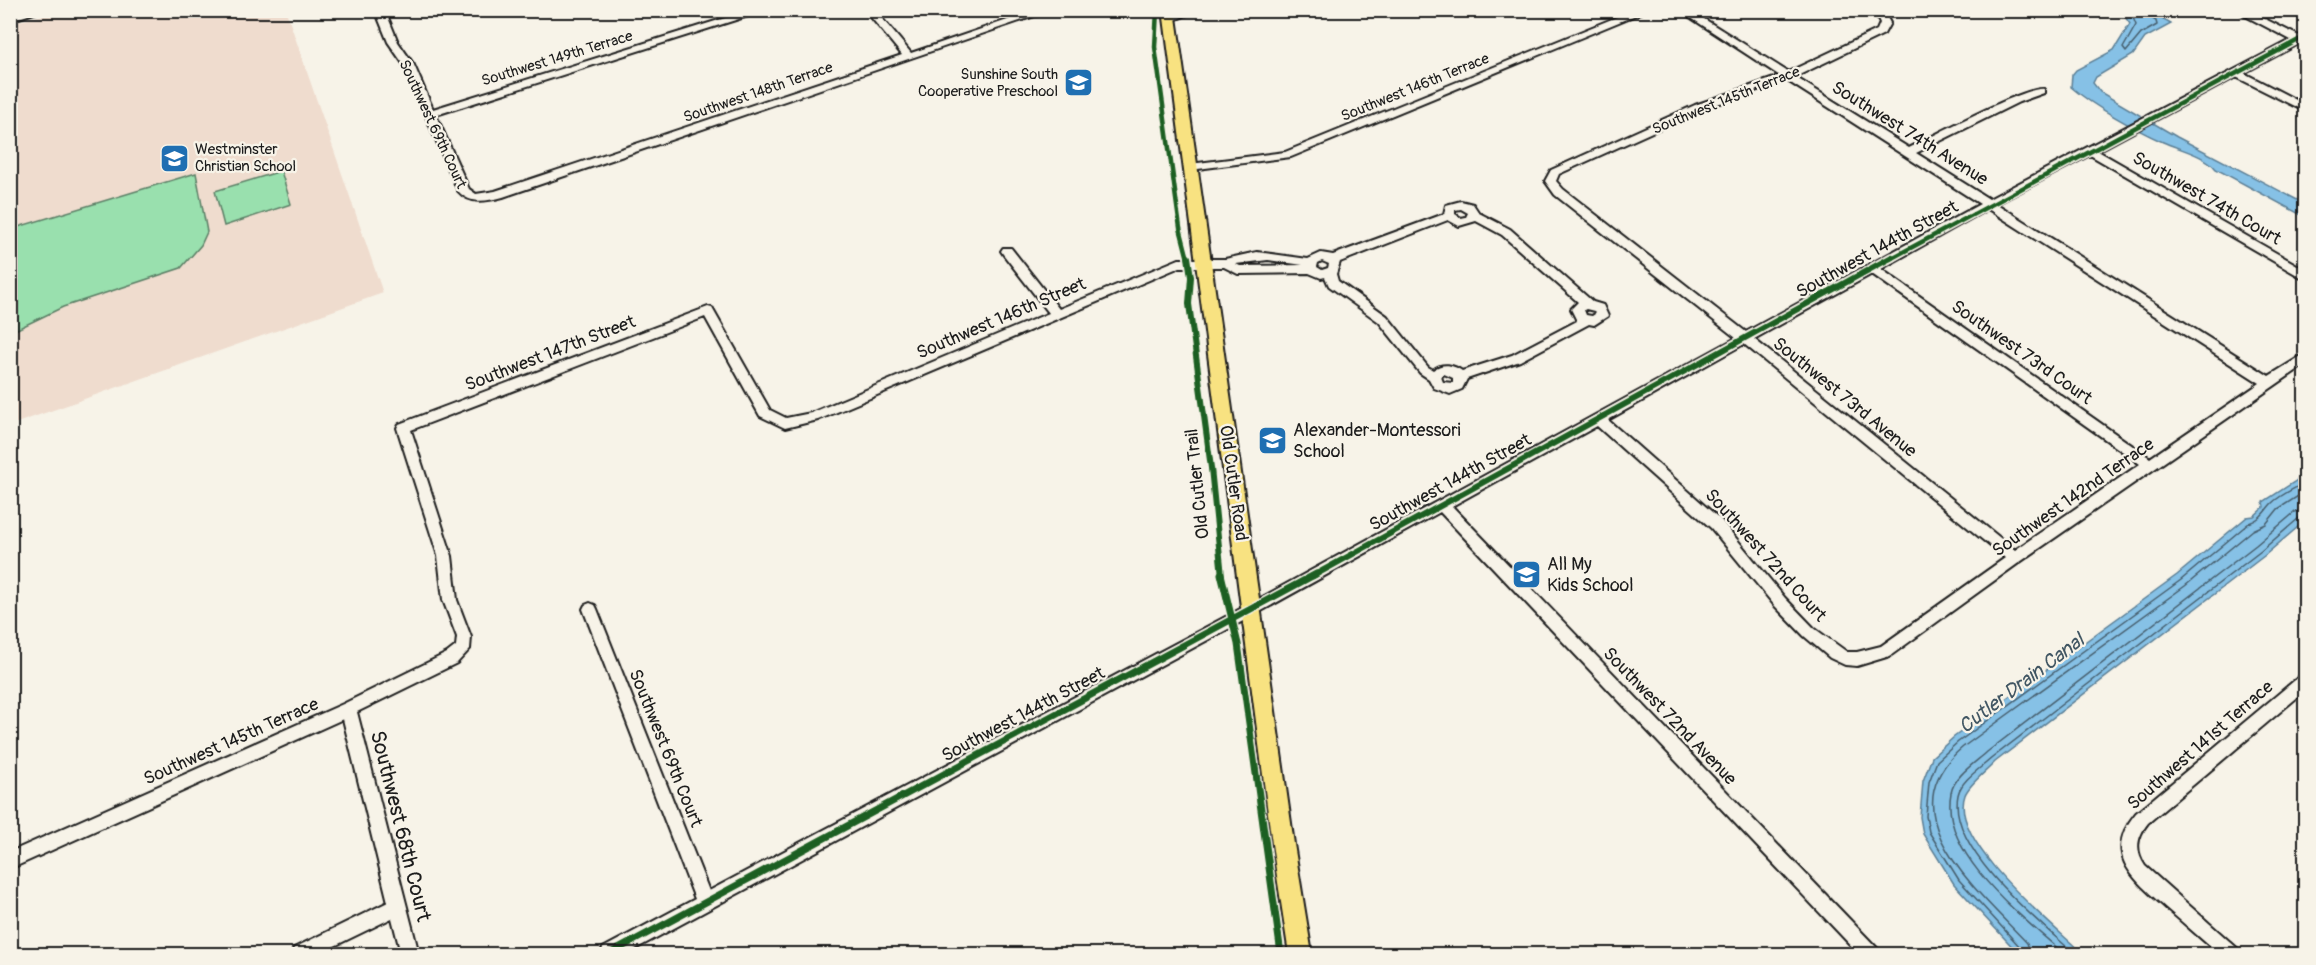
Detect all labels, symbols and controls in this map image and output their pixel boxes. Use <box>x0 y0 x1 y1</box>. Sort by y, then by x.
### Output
street label: Southwest 149th Terrace <box>479 26 636 91</box>
street label: Southwest 146th Terrace <box>1338 49 1493 126</box>
street label: Southwest 69th Court <box>394 57 471 193</box>
street label: Southwest 148th Terrace <box>681 58 836 127</box>
street label: Southwest 145th Terrace <box>1650 62 1803 139</box>
place label: Sunshine South Cooperative Preschool <box>918 65 1058 101</box>
school or university icon: Sunshine South Cooperative Preschool <box>1063 67 1095 99</box>
street label: Southwest 74th Avenue <box>1827 76 1992 191</box>
place label: Westminster Christian School <box>195 140 296 176</box>
school or university icon: Westminster Christian School <box>158 142 190 174</box>
street label: Southwest 74th Court <box>2128 146 2286 251</box>
street label: Southwest 144th Street <box>1792 195 1963 303</box>
street label: Southwest 146th Street <box>913 272 1090 365</box>
street label: Southwest 73rd Court <box>1947 295 2097 410</box>
street label: Southwest 147th Street <box>462 310 639 397</box>
street label: Southwest 73rd Avenue <box>1768 332 1922 463</box>
place label: Alexander-Montessori School <box>1293 419 1461 463</box>
street label: Old Cutler Road <box>1214 424 1253 542</box>
school or university icon: Alexander-Montessori School <box>1256 424 1288 456</box>
street label: Old Cutler Trail <box>1180 428 1215 540</box>
street label: Southwest 144th Street <box>1365 428 1536 536</box>
street label: Southwest 142nd Terrace <box>1988 433 2159 562</box>
street label: Southwest 72nd Court <box>1700 484 1832 627</box>
place label: All My Kids School <box>1547 553 1634 597</box>
school or university icon: All My Kids School <box>1510 558 1542 590</box>
water label: Cutler Drain Canal <box>1953 627 2091 739</box>
street label: Southwest 72nd Avenue <box>1598 643 1742 790</box>
street label: Southwest 144th Street <box>938 661 1109 767</box>
street label: Southwest 69th Court <box>623 666 708 831</box>
street label: Southwest 141st Terrace <box>2123 676 2278 815</box>
street label: Southwest 145th Terrace <box>140 692 322 790</box>
street label: Southwest 68th Court <box>364 728 437 925</box>

